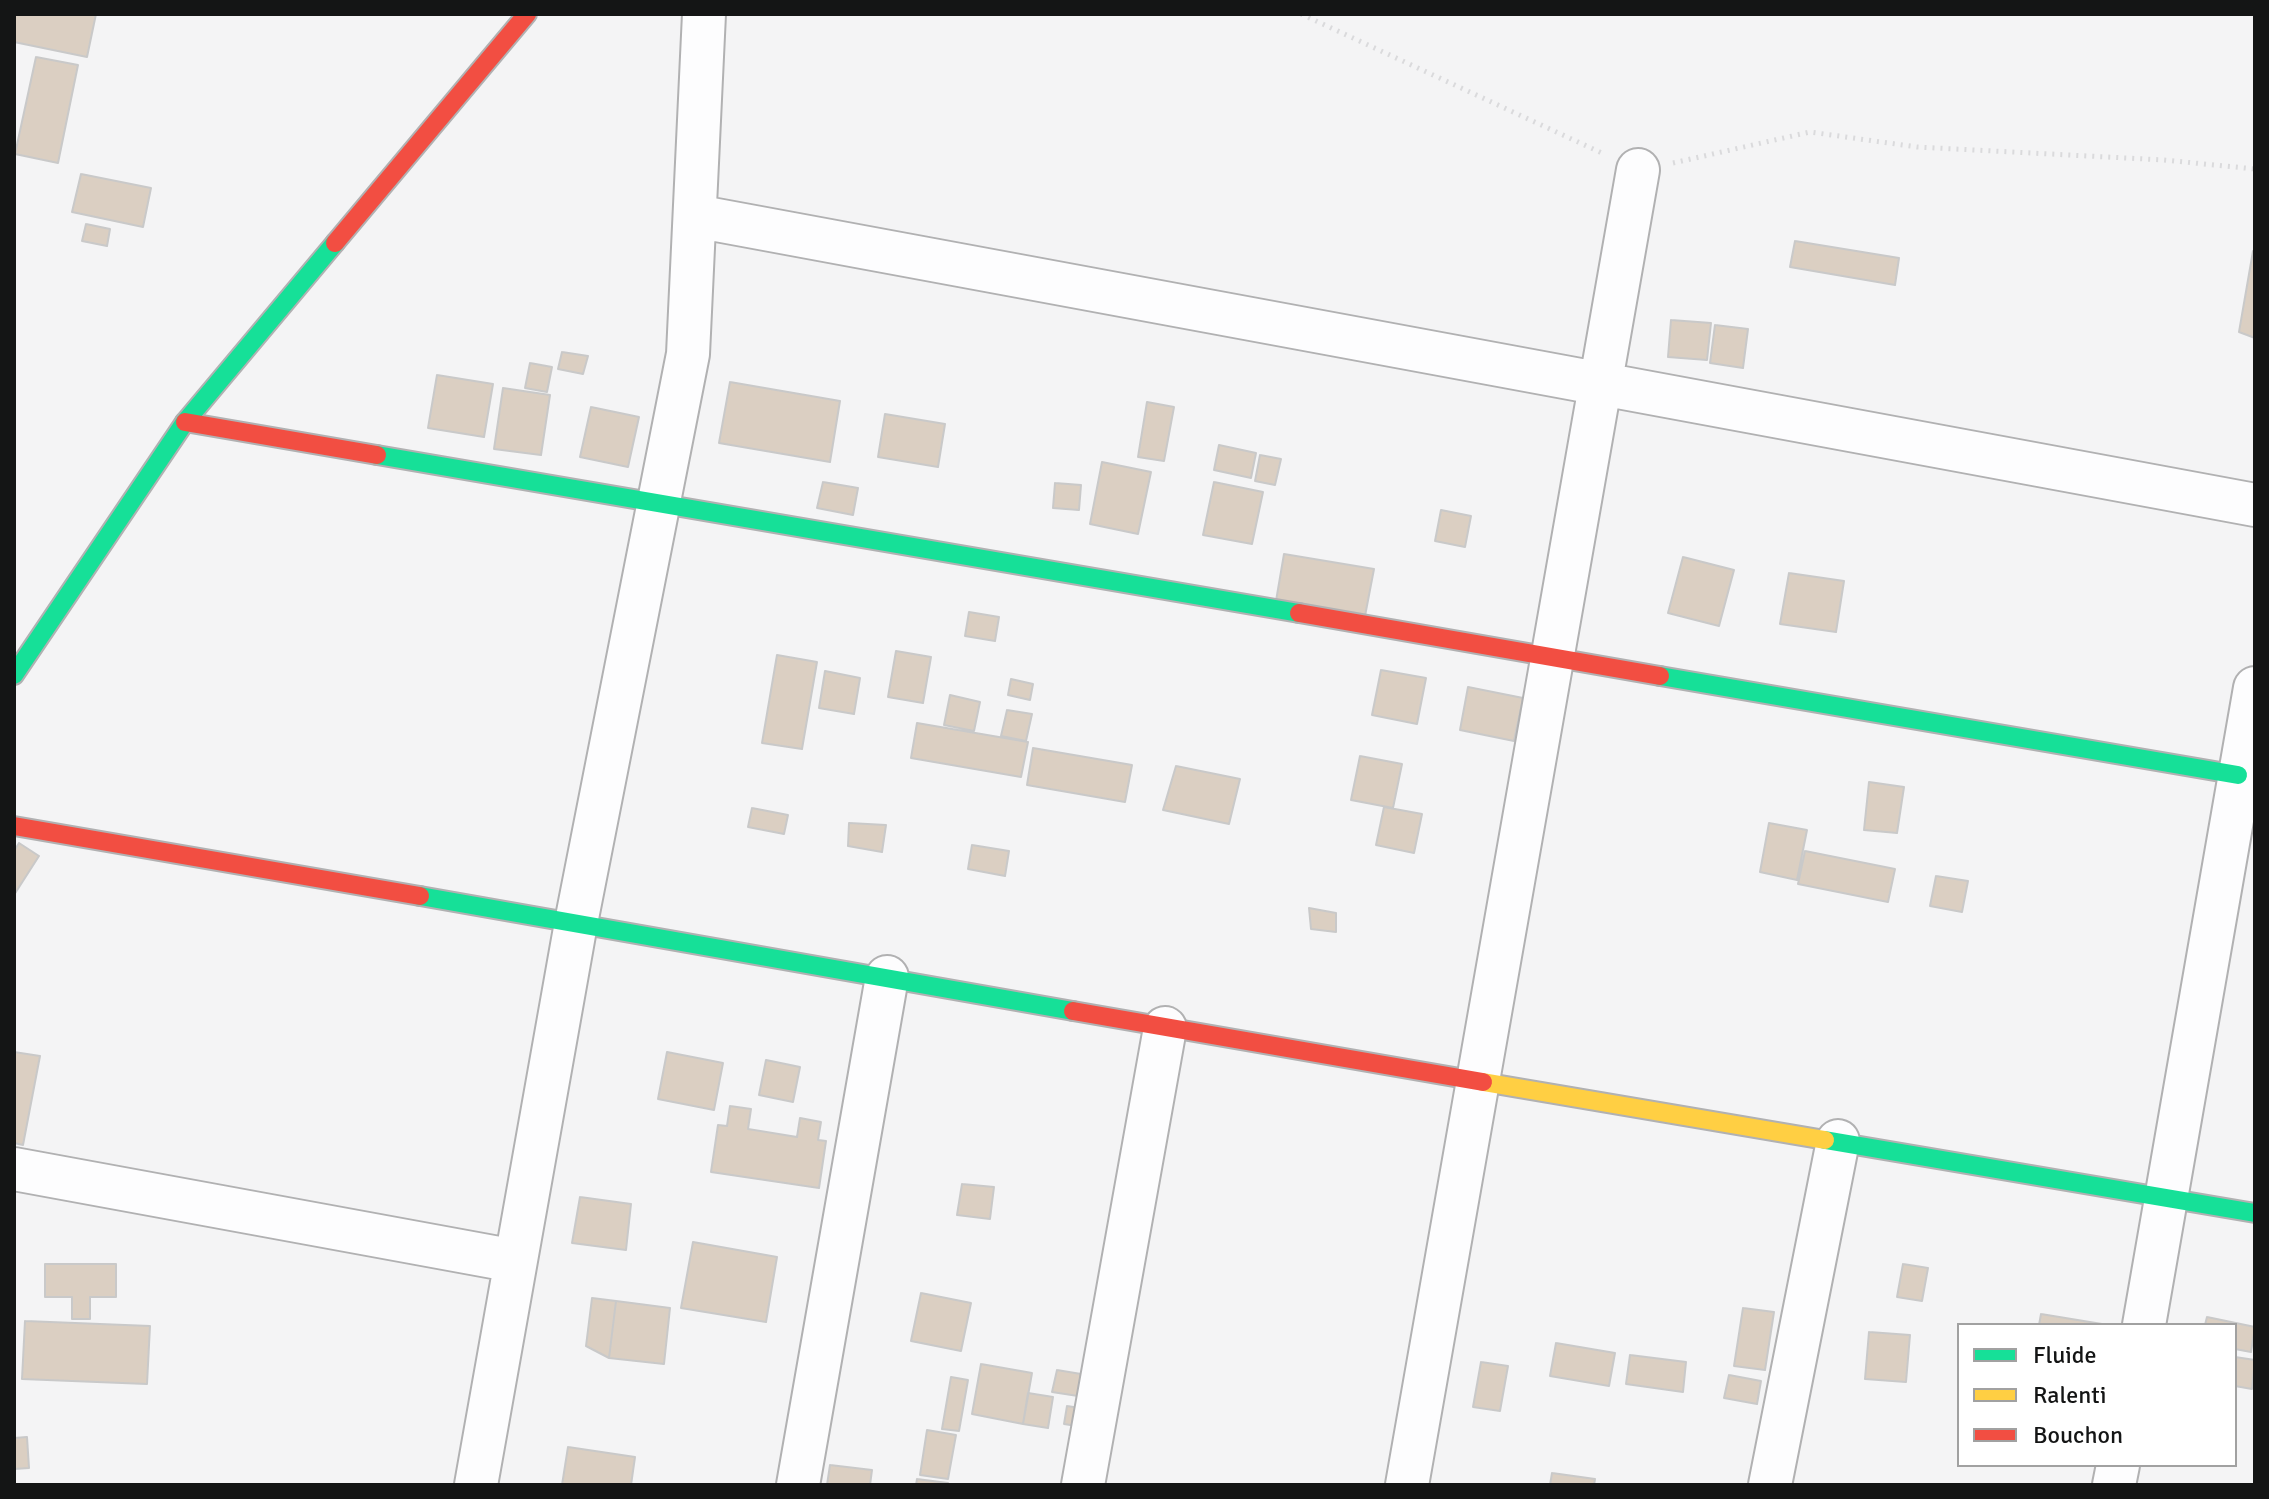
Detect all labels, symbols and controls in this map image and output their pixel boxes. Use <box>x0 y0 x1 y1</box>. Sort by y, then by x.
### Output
legend <box>1957 1323 2237 1467</box>
text: Fluide <box>2033 1340 2097 1370</box>
text: Ralenti <box>2033 1380 2106 1410</box>
text: Bouchon <box>2033 1420 2123 1450</box>

